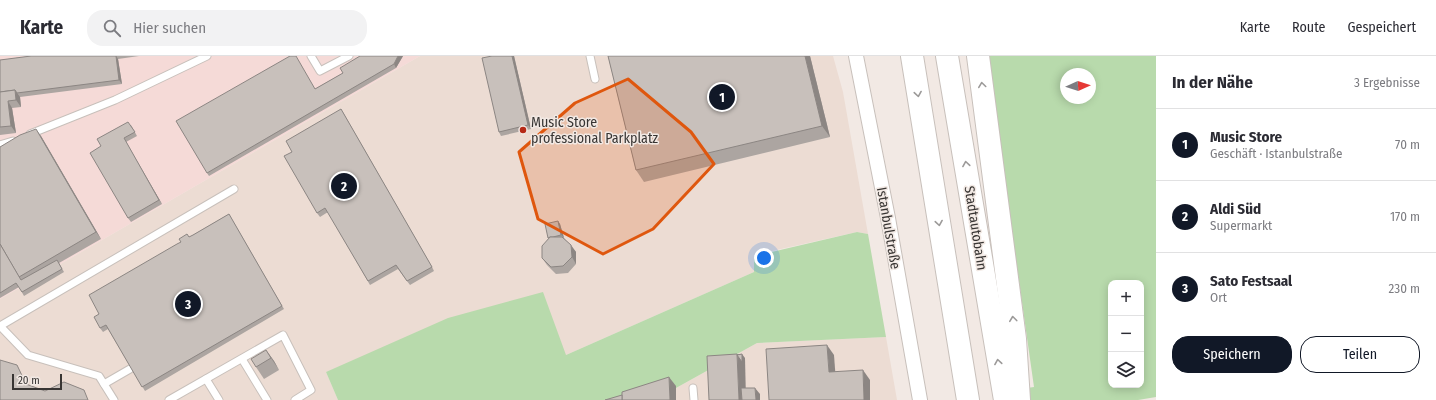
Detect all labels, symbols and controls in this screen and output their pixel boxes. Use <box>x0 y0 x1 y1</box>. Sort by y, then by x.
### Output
search box <box>87 10 367 46</box>
text: Karte <box>20 16 63 39</box>
icon: search <box>101 17 123 39</box>
text: Hier suchen <box>133 19 206 37</box>
text: Karte <box>1240 19 1270 36</box>
text: Route <box>1292 19 1325 36</box>
text: Gespeichert <box>1347 19 1416 36</box>
north arrow <box>1060 68 1096 104</box>
text: In der Nähe <box>1172 72 1253 93</box>
text: 3 Ergebnisse <box>1354 75 1420 90</box>
pin: 1 <box>709 82 735 112</box>
one-way arrow <box>978 82 987 88</box>
one-way arrow <box>914 91 922 98</box>
place label: Music Store professional Parkplatz <box>531 114 659 147</box>
marker: Music Store professional Parkplatz <box>518 125 528 135</box>
text: Music Store <box>1210 128 1282 146</box>
text: 1 <box>1182 137 1188 152</box>
text: 70 m <box>1395 137 1420 152</box>
text: Geschäft · Istanbulstraße <box>1210 146 1342 161</box>
one-way arrow <box>962 161 971 167</box>
pin: 2 <box>331 171 357 201</box>
street label: Stadtautobahn <box>960 185 991 271</box>
street label: Istanbulstraße <box>873 186 904 271</box>
text: Aldi Süd <box>1210 200 1261 218</box>
text: 2 <box>1182 209 1188 224</box>
text: 170 m <box>1390 209 1420 224</box>
text: Supermarkt <box>1210 218 1272 233</box>
one-way arrow <box>934 220 943 226</box>
your location <box>754 248 774 268</box>
text: Sato Festsaal <box>1210 272 1292 290</box>
map controls <box>1108 280 1144 388</box>
button: + <box>1108 280 1144 316</box>
text: 3 <box>1182 281 1188 296</box>
text: 230 m <box>1389 281 1420 296</box>
pin: 3 <box>175 289 201 319</box>
text: Ort <box>1210 290 1227 305</box>
one-way arrow <box>1009 316 1018 322</box>
button: − <box>1108 316 1144 352</box>
button: Speichern <box>1172 336 1292 373</box>
button: Teilen <box>1300 336 1420 373</box>
button: layers <box>1108 352 1144 388</box>
one-way arrow <box>994 359 1003 365</box>
scale bar <box>12 372 62 391</box>
text: 20 m <box>18 374 40 387</box>

